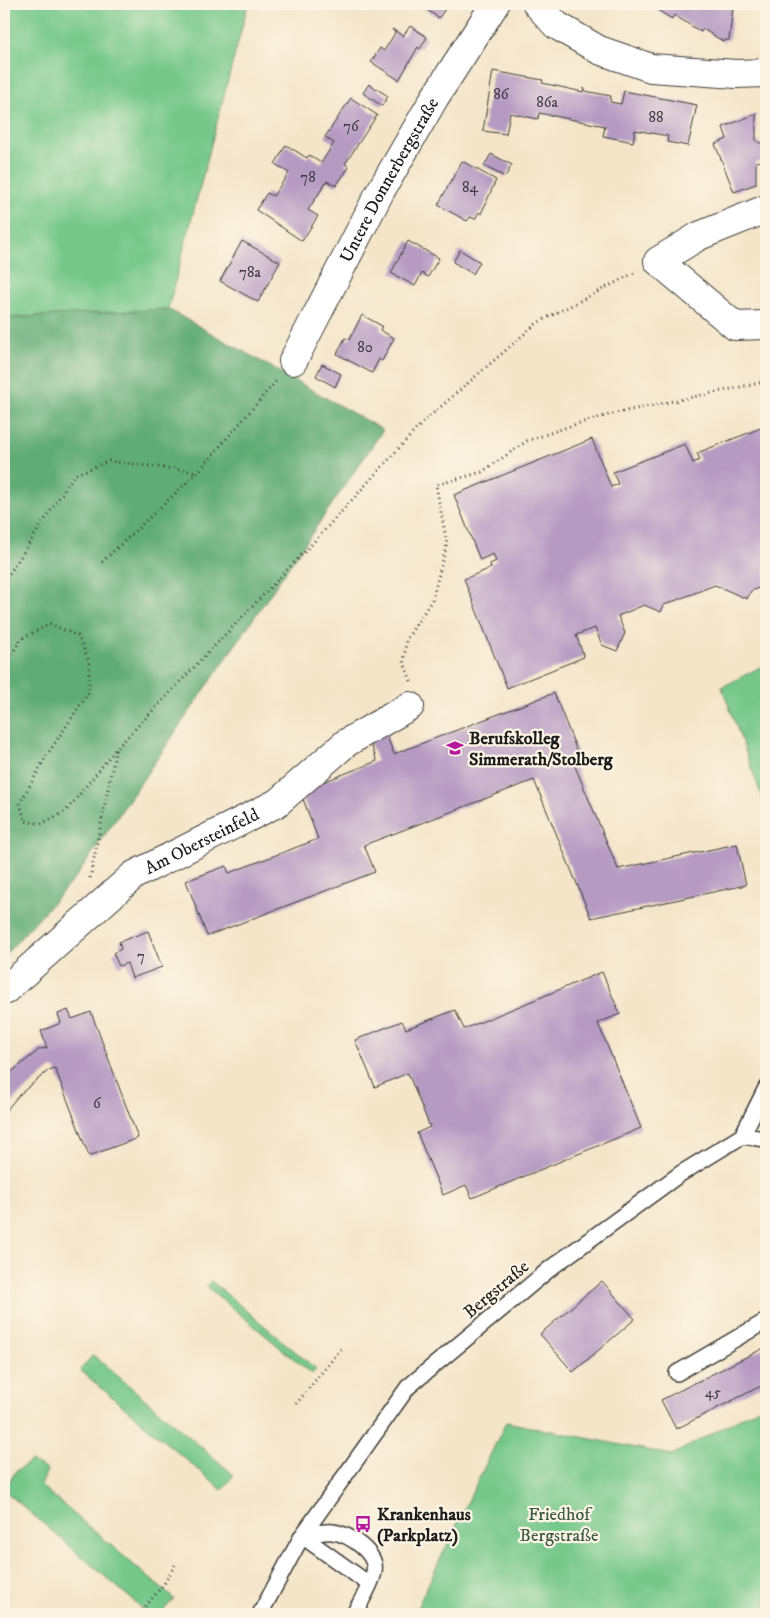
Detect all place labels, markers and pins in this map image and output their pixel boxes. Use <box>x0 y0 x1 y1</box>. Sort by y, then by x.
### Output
place label: Berufskolleg Simmerath/Stolberg <box>469 728 614 771</box>
school or university icon: Berufskolleg Simmerath/Stolberg <box>445 738 465 758</box>
place label: Krankenhaus (Parkplatz) <box>377 1504 471 1547</box>
bus stop icon: Krankenhaus (Parkplatz) <box>353 1514 373 1534</box>

